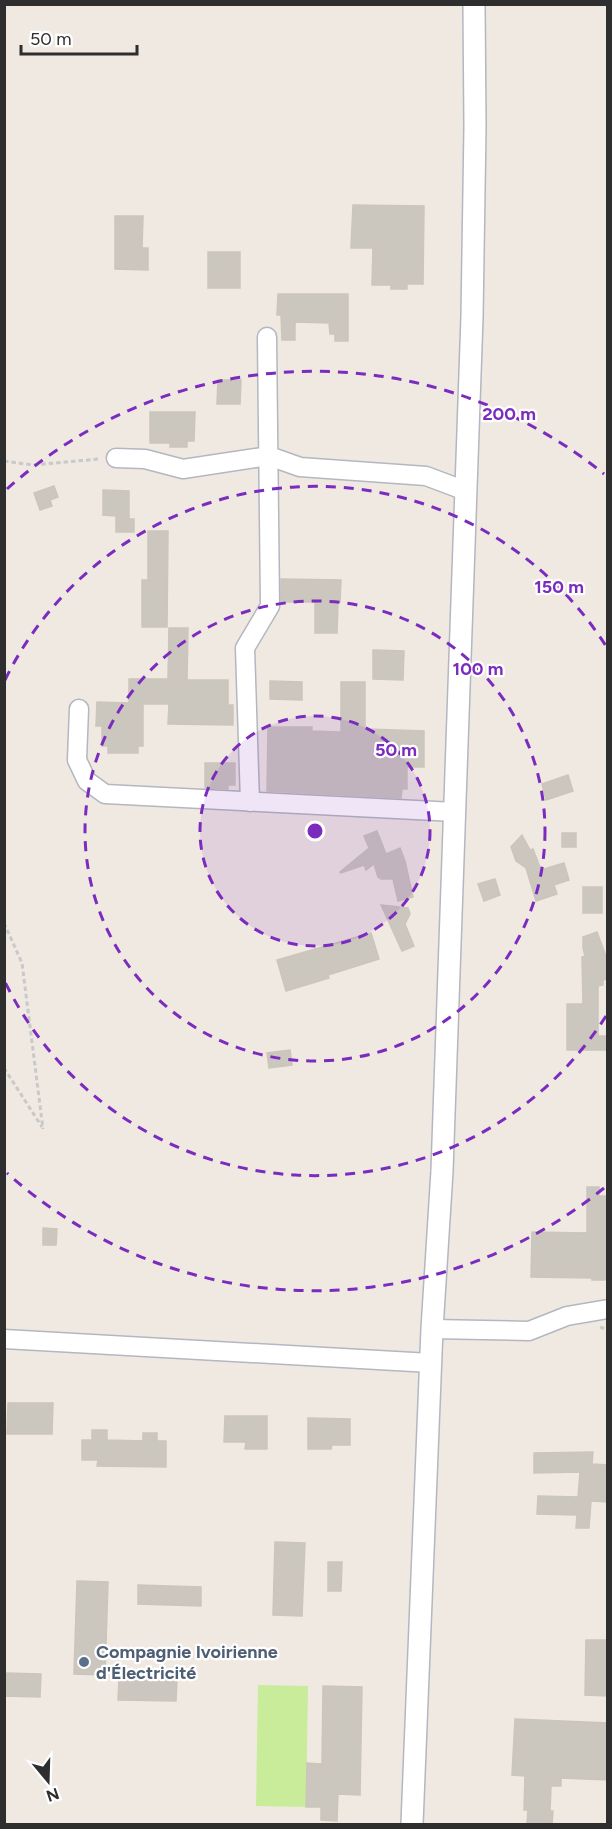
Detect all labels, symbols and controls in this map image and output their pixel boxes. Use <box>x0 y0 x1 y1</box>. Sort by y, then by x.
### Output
scale bar <box>21 18 136 56</box>
text: 50 m <box>30 28 72 50</box>
text: 200 m <box>482 403 536 425</box>
text: 150 m <box>534 576 584 598</box>
text: 100 m <box>453 658 503 680</box>
text: 50 m <box>375 739 417 761</box>
centre of rings <box>305 821 325 841</box>
place label: Compagnie Ivoirienne d'Électricité <box>96 1641 278 1684</box>
marker: Compagnie Ivoirienne d'Électricité <box>77 1655 91 1669</box>
north arrow <box>18 1751 78 1811</box>
text: N <box>44 1784 62 1806</box>

